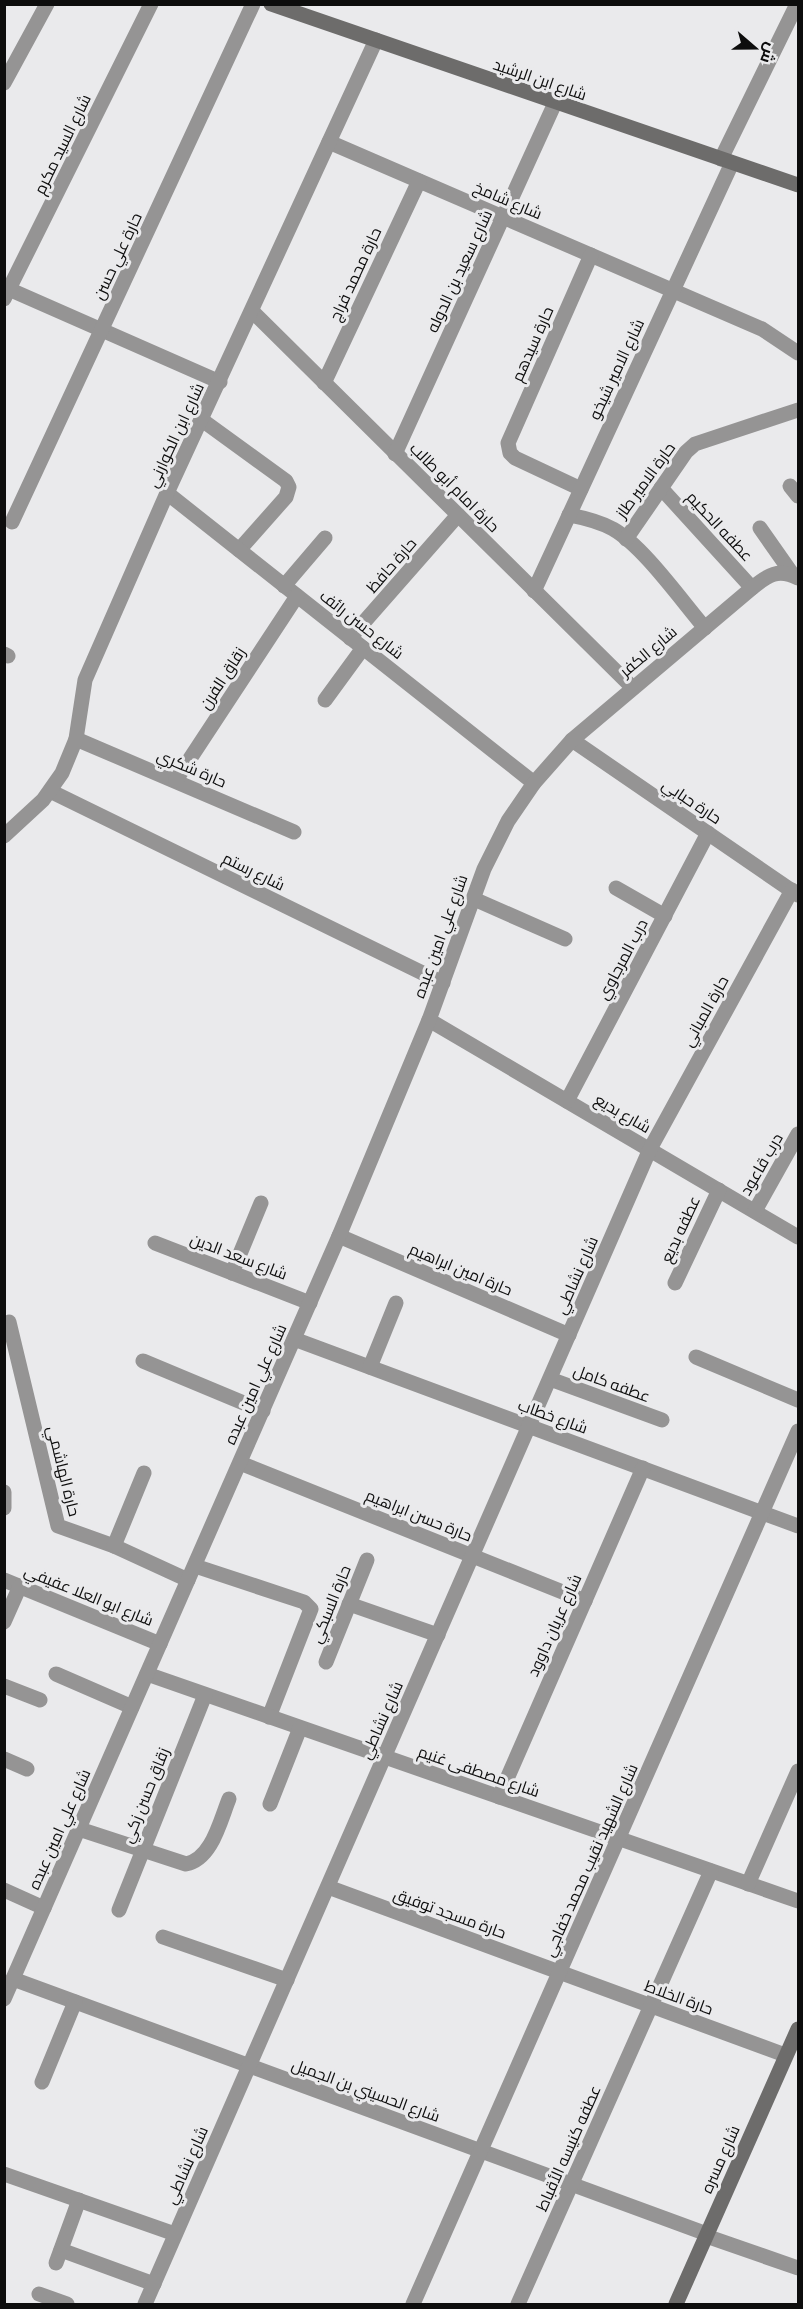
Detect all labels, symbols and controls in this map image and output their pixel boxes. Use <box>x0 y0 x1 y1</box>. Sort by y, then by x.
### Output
north arrow <box>725 18 785 78</box>
text: ش <box>756 40 782 66</box>
street label: شارع ابن الرشيد <box>490 54 589 106</box>
street label: شارع السيد مكرم <box>29 91 97 198</box>
street label: شارع شامخ <box>470 177 545 225</box>
street label: شارع سعيد بن الدوله <box>422 207 498 336</box>
street label: حارة علي حسن <box>88 209 150 304</box>
street label: حارة محمد فراج <box>325 224 387 325</box>
street label: حارة سيدهم <box>507 303 559 386</box>
street label: شارع الامير شيخو <box>584 315 650 423</box>
street label: شارع ابن الكوارني <box>142 380 212 492</box>
street label: حارة امام أبو طالب <box>405 438 504 537</box>
street label: حارة الامير طاز <box>610 438 679 523</box>
street label: عطفه الحكيم <box>681 487 757 567</box>
street label: حارة حافظ <box>362 533 420 597</box>
street label: شارع حسن رائف <box>315 585 408 665</box>
street label: شارع الكفر <box>615 621 682 683</box>
street label: زقاق الفرن <box>194 643 250 713</box>
street label: حارة شكري <box>153 744 230 795</box>
street label: حارة حبابي <box>656 774 725 831</box>
street label: شارع رستم <box>219 847 289 896</box>
street label: شارع علي امين عبده <box>408 871 475 1002</box>
street label: درب المرجاوي <box>592 915 655 1005</box>
street label: حارة المباني <box>677 972 736 1052</box>
street label: شارع بديع <box>590 1089 655 1139</box>
street label: درب قاعود <box>735 1129 787 1199</box>
street label: عطفه بديع <box>656 1192 706 1266</box>
street label: شارع سعد الدين <box>187 1228 290 1286</box>
street label: شارع نشاطي <box>550 1233 606 1319</box>
street label: حارة امين ابراهيم <box>406 1238 516 1302</box>
street label: شارع علي امين عبده <box>219 1321 294 1449</box>
street label: عطفه كامل <box>570 1360 653 1407</box>
street label: شارع خطاب <box>515 1394 591 1440</box>
street label: حارة الهاشمي <box>39 1424 85 1519</box>
street label: حارة حسن ابراهيم <box>362 1485 475 1547</box>
street label: شارع ابو العلا عفيفي <box>20 1560 156 1634</box>
street label: حارة السبكي <box>305 1562 358 1647</box>
street label: شارع عريان داوود <box>522 1571 587 1680</box>
street label: شارع نشاطي <box>355 1678 411 1764</box>
street label: شارع مصطفى غنيم <box>415 1741 543 1803</box>
street label: زقاق حسن زكي <box>117 1744 177 1847</box>
street label: شارع الشهيد نقيب محمد خفاجي <box>538 1760 645 1961</box>
street label: شارع علي امين عبده <box>23 1766 98 1894</box>
street label: حارة مسجد توفيق <box>391 1883 509 1944</box>
street label: حارة الخلاط <box>642 1975 716 2019</box>
street label: شارع الحسيني بن الجميل <box>288 2054 443 2130</box>
street label: عطفه كنيسه الأقباط <box>531 2082 605 2214</box>
street label: شارع مسره <box>696 2122 746 2197</box>
street label: شارع نشاطي <box>160 2123 216 2209</box>

